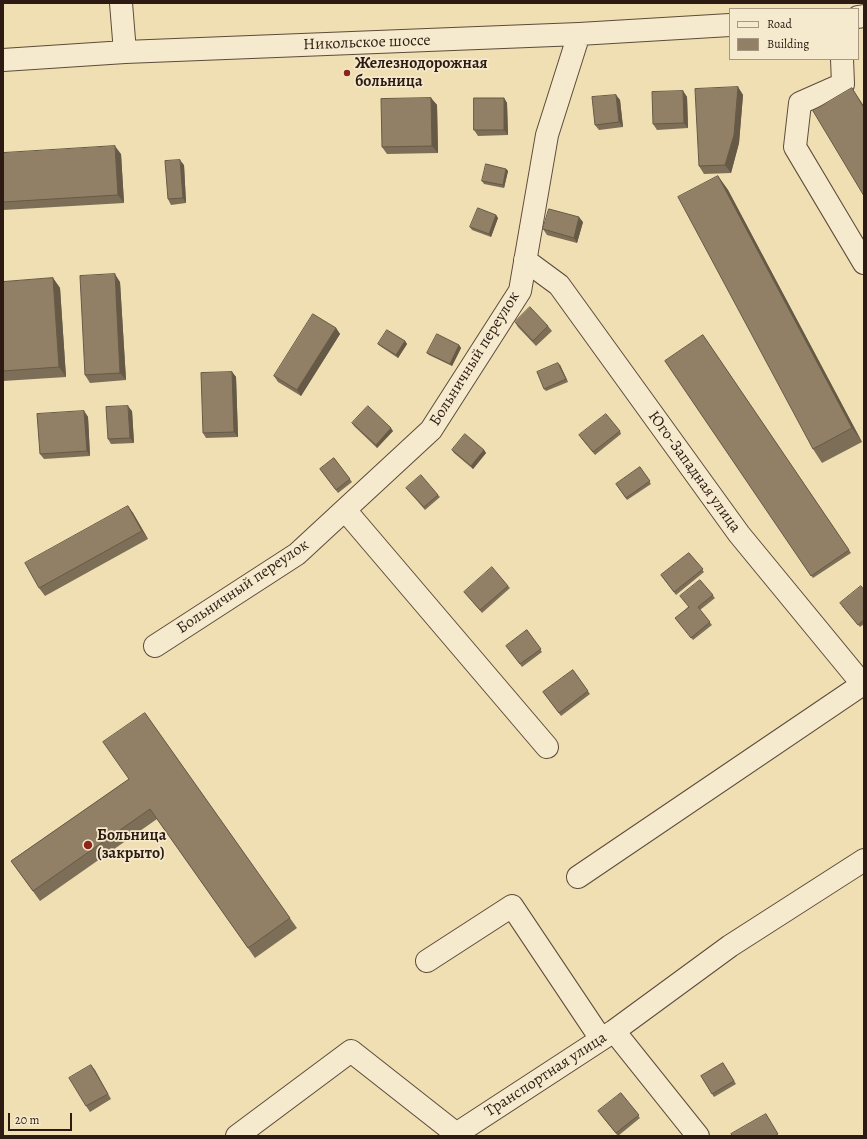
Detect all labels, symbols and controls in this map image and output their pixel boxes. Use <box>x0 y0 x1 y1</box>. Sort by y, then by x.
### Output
legend <box>729 8 859 60</box>
text: Road <box>767 16 792 32</box>
street label: Никольское шоссе <box>303 31 431 55</box>
text: Building <box>767 36 809 52</box>
place label: Железнодорожная больница <box>355 54 488 92</box>
marker: Железнодорожная больница <box>342 68 352 78</box>
street label: Больничный переулок <box>426 288 524 430</box>
street label: Юго-Западная улица <box>643 408 745 536</box>
street label: Больничный переулок <box>173 536 313 638</box>
place label: Больница (закрыто) <box>97 826 166 864</box>
marker: Больница (закрыто) <box>82 839 94 851</box>
street label: Транспортная улица <box>481 1028 611 1122</box>
scale bar <box>10 1105 74 1131</box>
text: 20 m <box>15 1112 39 1128</box>

